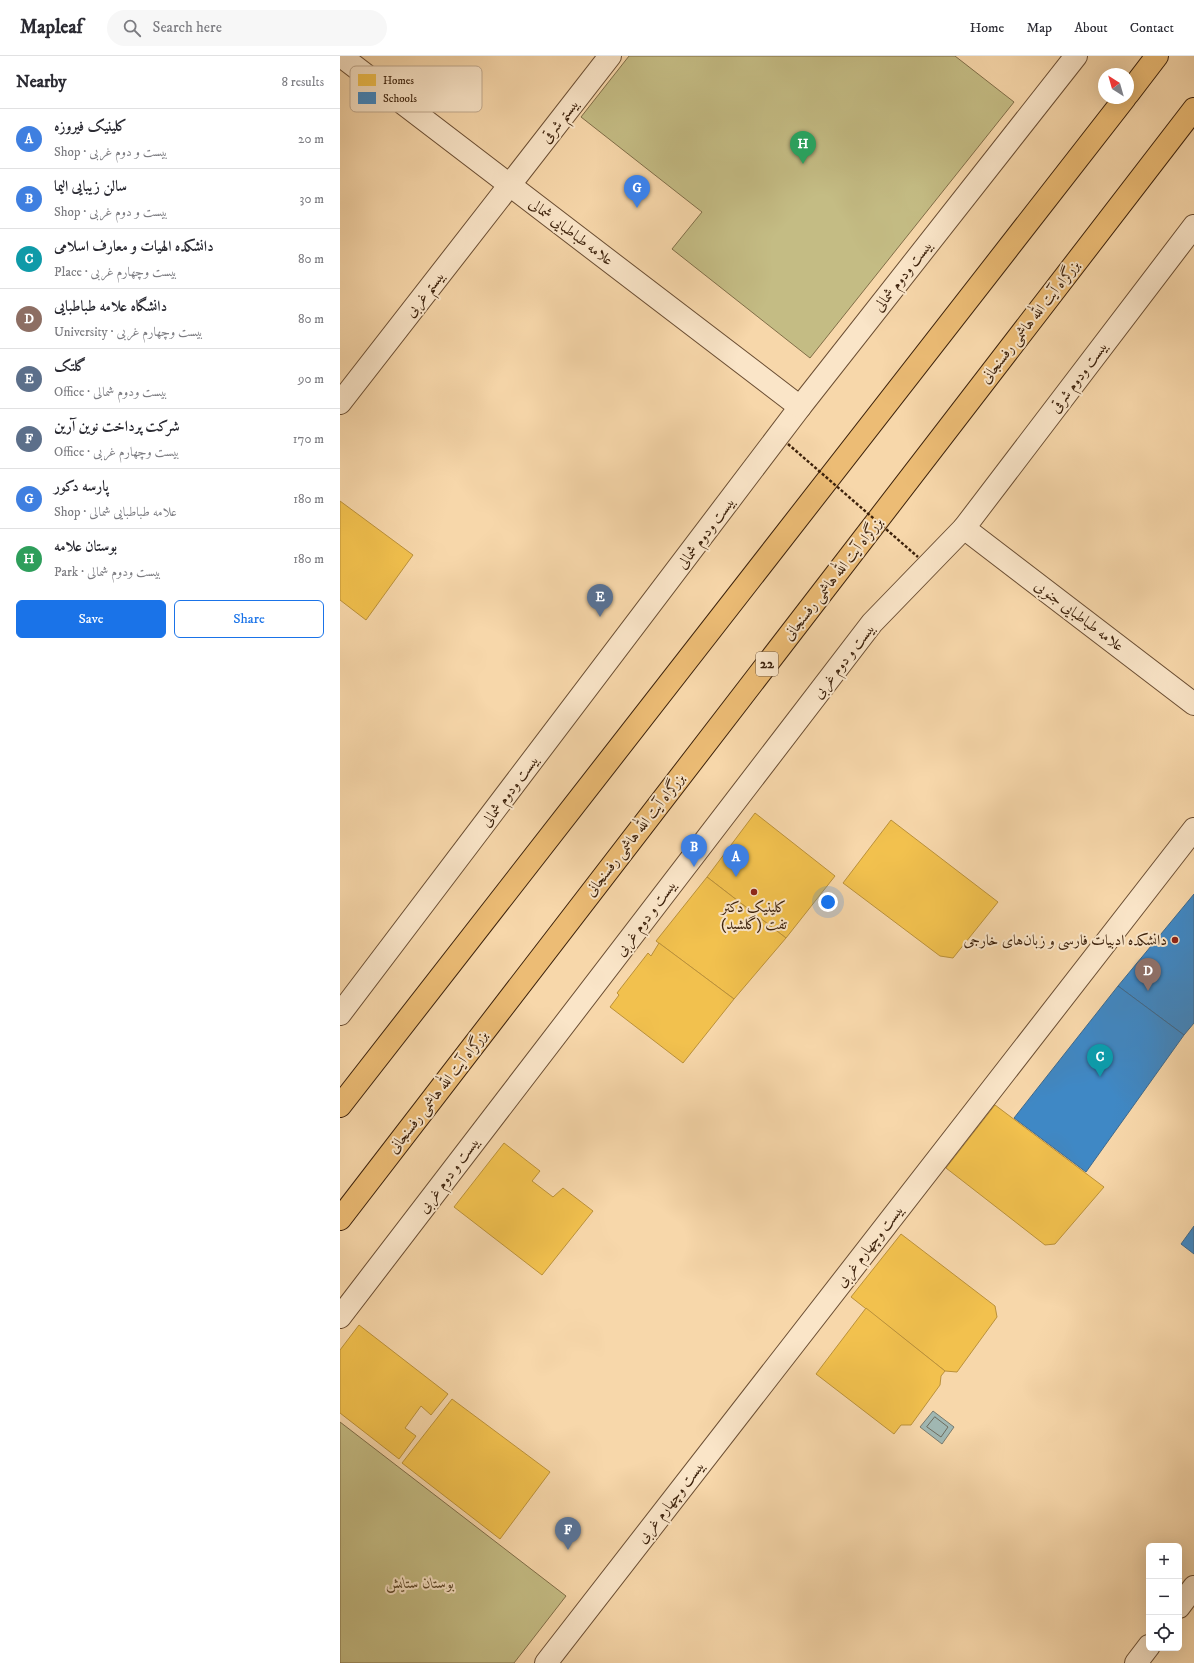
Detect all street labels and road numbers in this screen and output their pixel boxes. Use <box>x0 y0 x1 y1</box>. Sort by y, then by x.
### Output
street label: بیستم شرقی <box>537 95 587 150</box>
street label: علامه طباطبایی شمالی <box>525 194 617 270</box>
street label: بیست ودوم شمالی <box>869 236 939 317</box>
street label: بزرگراه آیت الله هاشمی رفسنجانی <box>974 254 1085 388</box>
street label: بیستم غربی <box>401 267 453 324</box>
street label: بیست ودوم شرقی <box>1046 337 1115 418</box>
street label: بیست ودوم شمالی <box>673 493 742 575</box>
street label: بزرگراه آیت الله هاشمی رفسنجانی <box>777 511 888 645</box>
street label: علامه طباطبایی جنوبی <box>1030 576 1128 657</box>
street label: بیست و دوم غربی <box>809 619 882 704</box>
road number: 22 <box>756 652 778 676</box>
street label: بیست ودوم شمالی <box>477 751 546 833</box>
street label: بزرگراه آیت الله هاشمی رفسنجانی <box>579 767 690 901</box>
street label: بیست و دوم غربی <box>611 876 683 962</box>
street label: بزرگراه آیت الله هاشمی رفسنجانی <box>382 1024 493 1158</box>
street label: بیست و دوم غربی <box>414 1133 486 1219</box>
street label: بیست وچهارم غربی <box>832 1201 911 1293</box>
street label: بیست وچهارم غربی <box>633 1457 712 1549</box>

